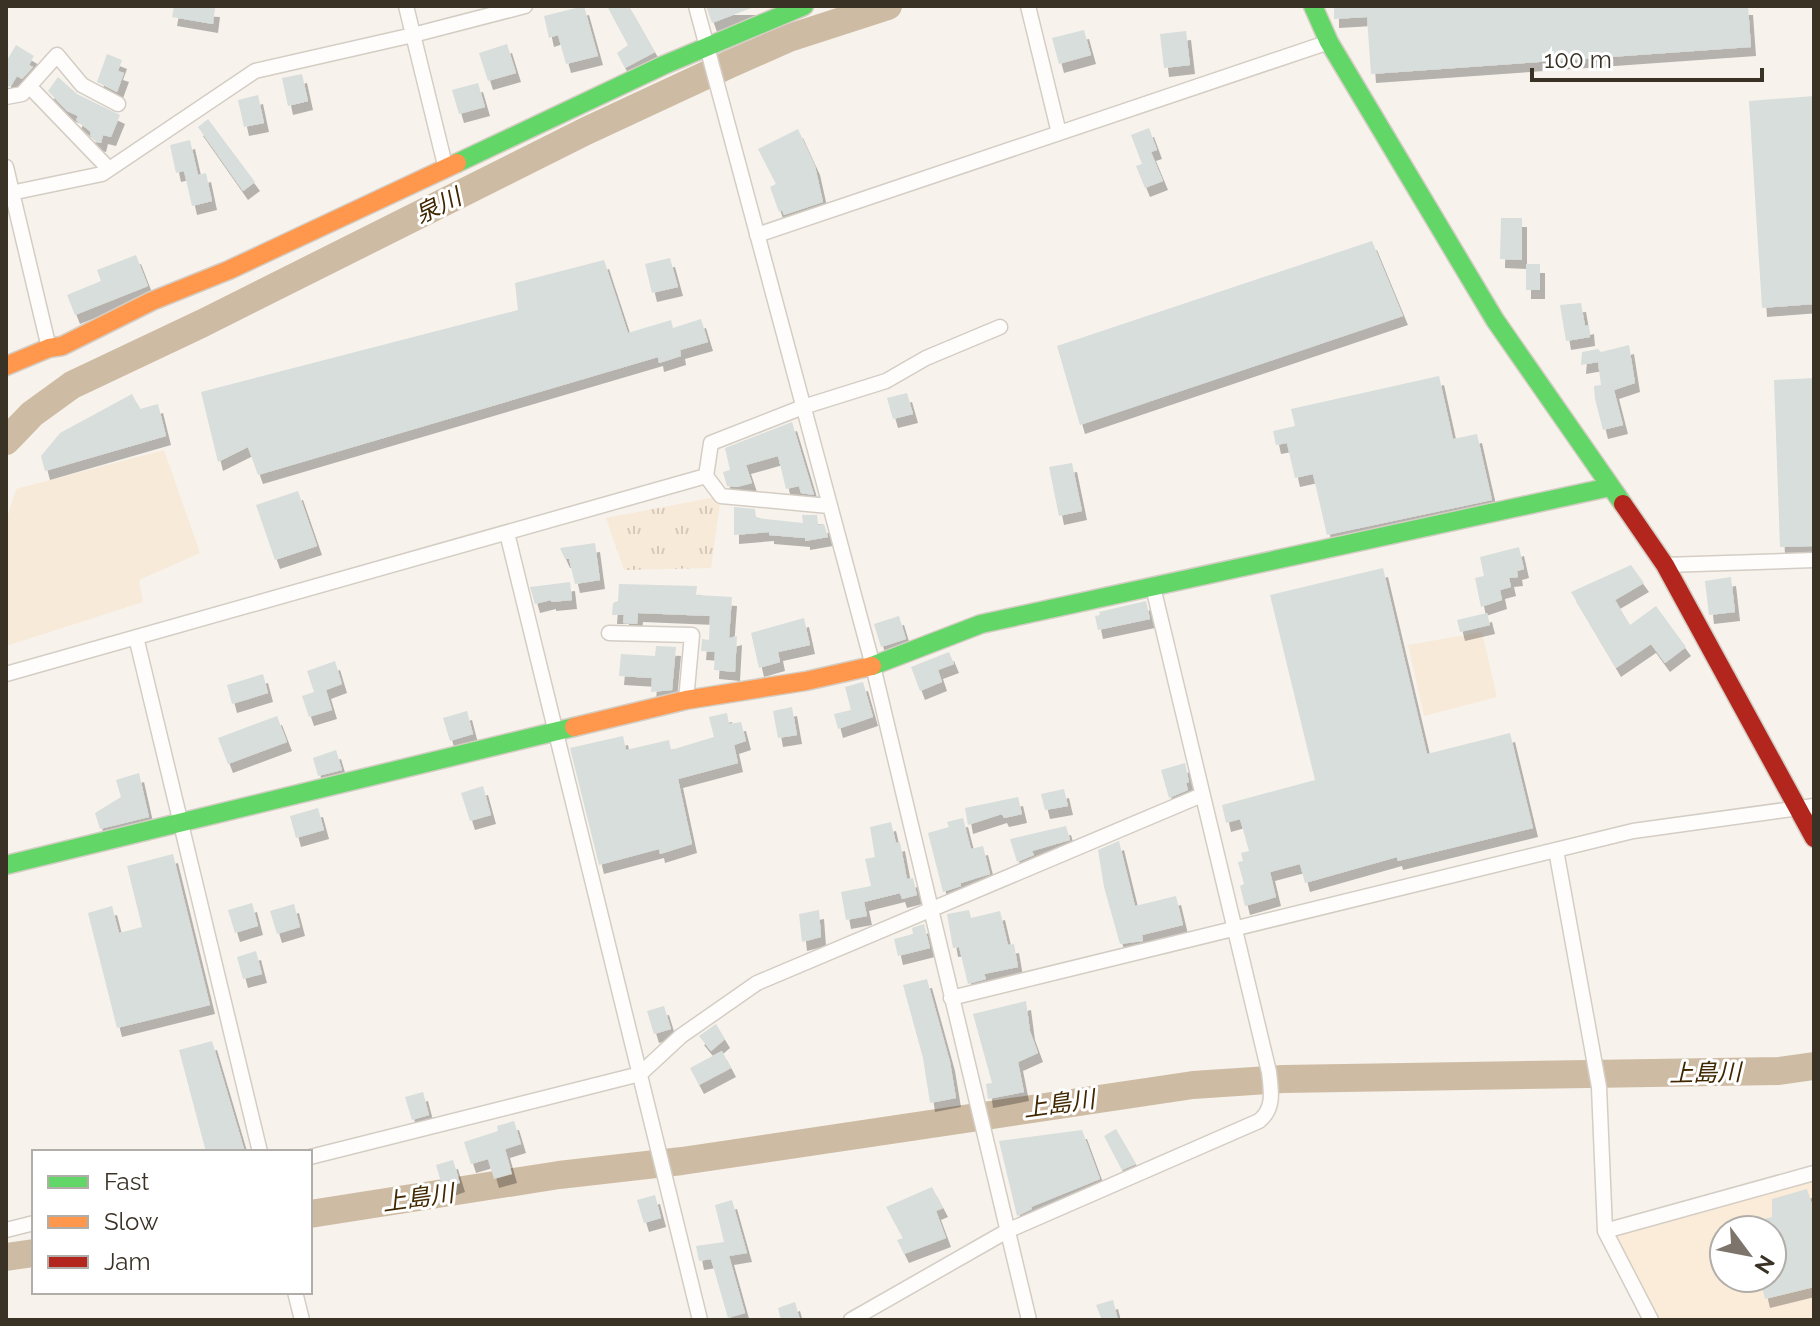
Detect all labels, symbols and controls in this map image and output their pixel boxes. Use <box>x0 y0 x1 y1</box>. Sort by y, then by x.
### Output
scale bar <box>1532 32 1762 82</box>
text: 100 m <box>1544 45 1612 74</box>
water label: 泉川 <box>410 181 468 229</box>
water label: 上島川 <box>1669 1057 1744 1088</box>
water label: 上島川 <box>1021 1084 1100 1123</box>
legend <box>32 1150 312 1294</box>
text: Fast <box>104 1167 149 1196</box>
water label: 上島川 <box>380 1178 459 1217</box>
text: Slow <box>104 1207 159 1236</box>
north arrow <box>1708 1214 1788 1294</box>
text: Jam <box>104 1247 150 1276</box>
text: N <box>1749 1251 1780 1279</box>

